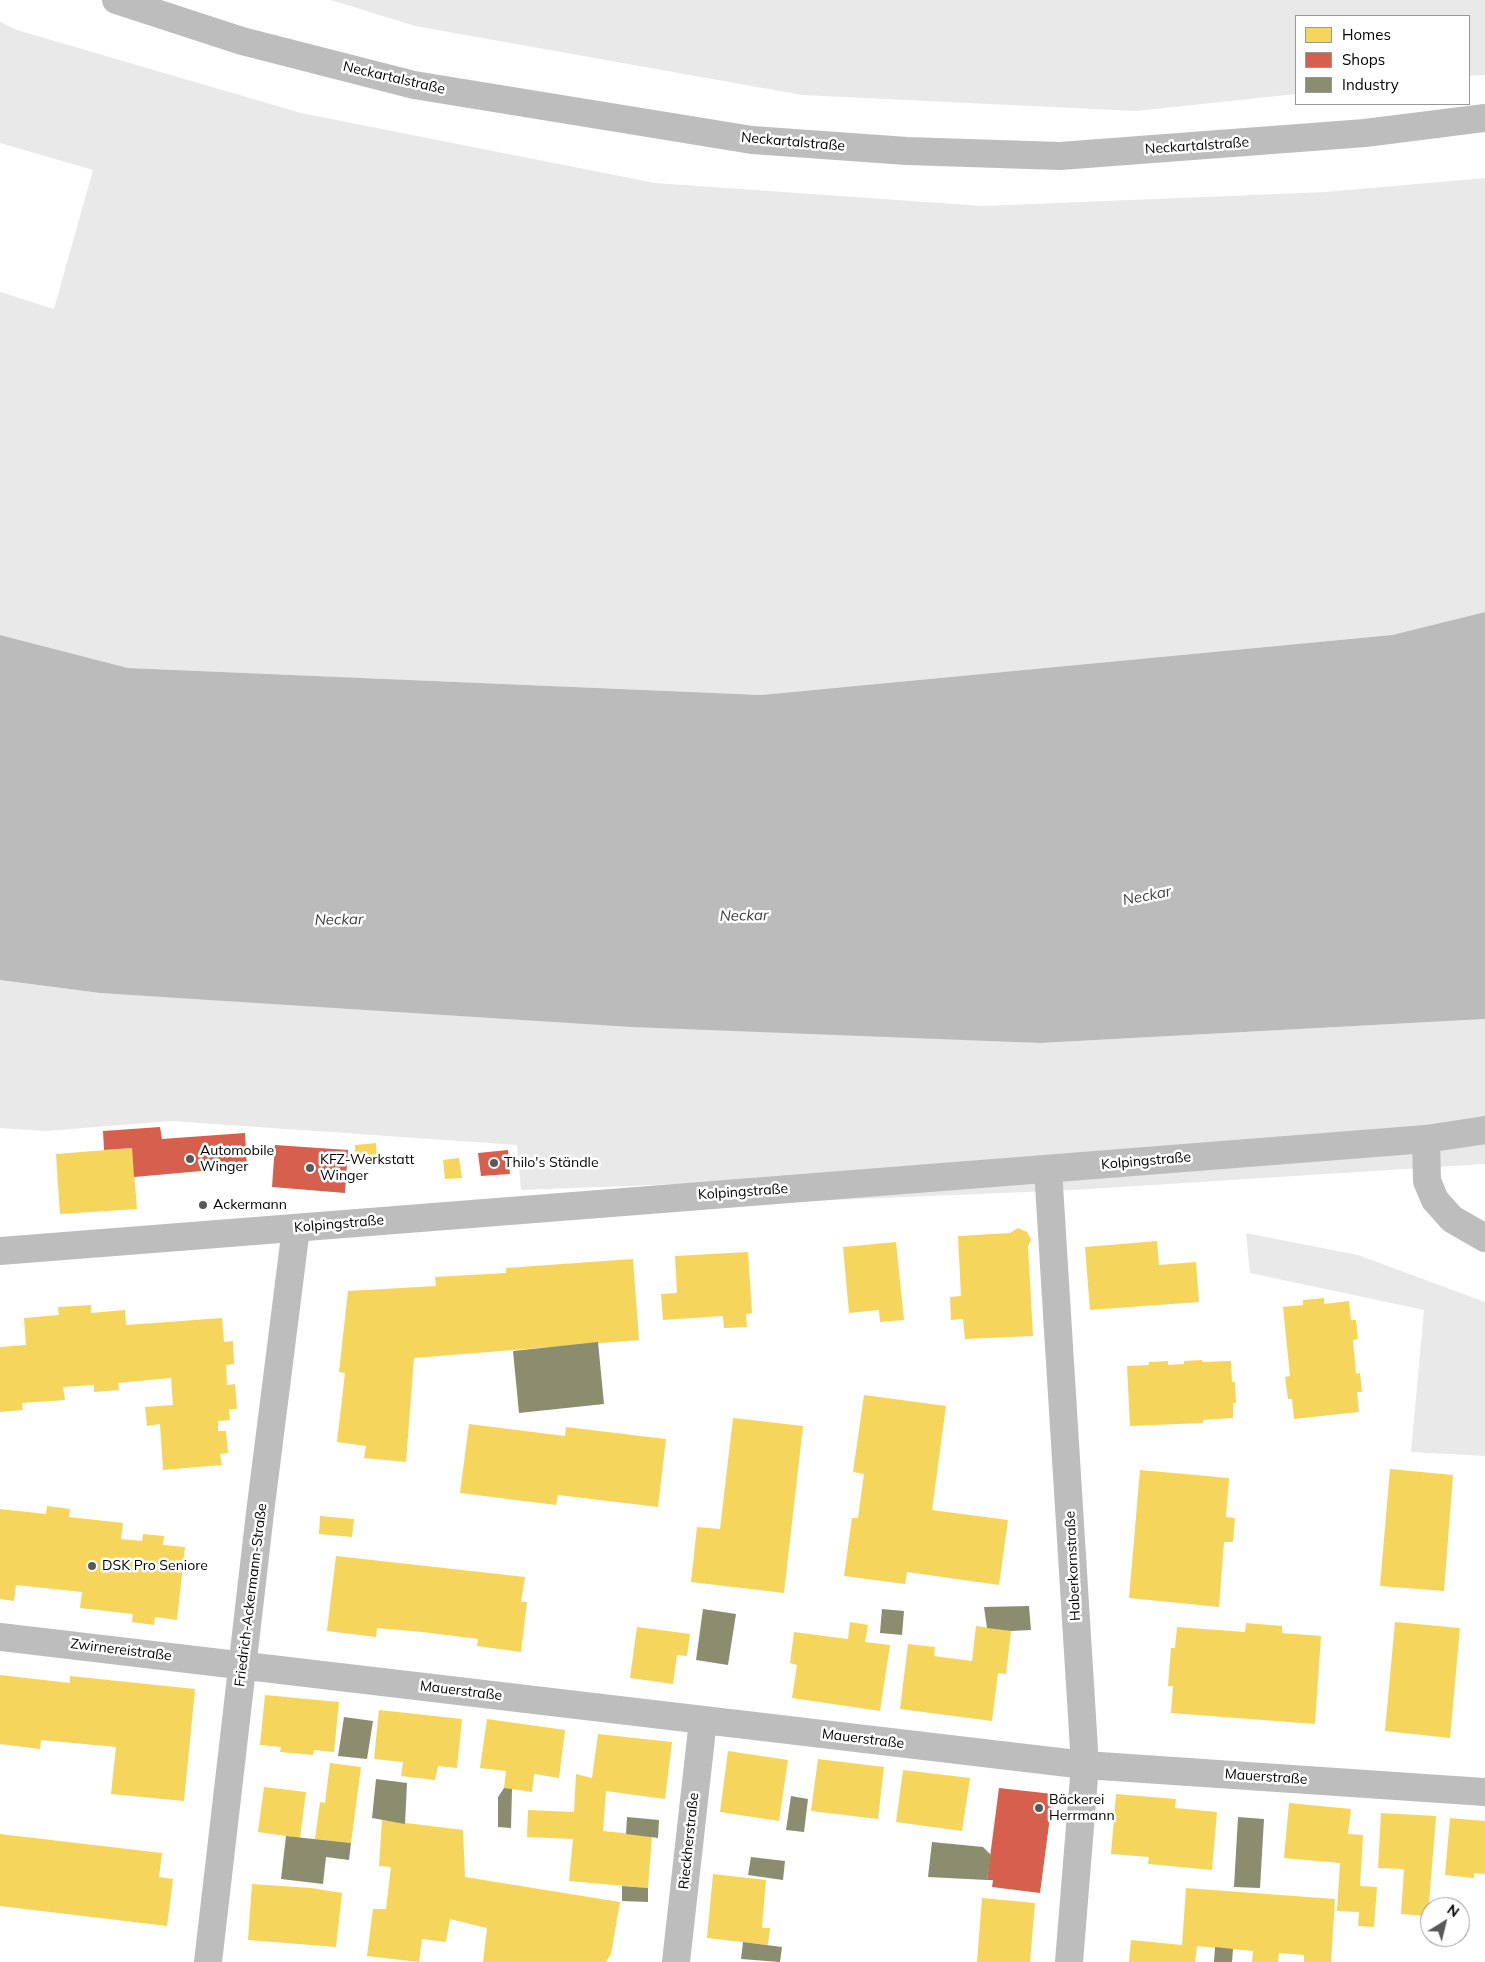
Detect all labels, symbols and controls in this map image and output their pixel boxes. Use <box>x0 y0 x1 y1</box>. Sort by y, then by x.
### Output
legend <box>1295 15 1470 105</box>
text: Homes <box>1342 25 1391 44</box>
text: Shops <box>1342 50 1385 69</box>
street label: Neckartalstraße <box>341 58 447 98</box>
text: Industry <box>1342 75 1399 94</box>
street label: Neckartalstraße <box>740 129 846 155</box>
street label: Neckartalstraße <box>1144 134 1250 158</box>
water label: Neckar <box>1121 883 1173 909</box>
water label: Neckar <box>719 907 769 925</box>
water label: Neckar <box>314 911 364 929</box>
place label: Automobile Winger <box>200 1143 274 1176</box>
street label: Kolpingstraße <box>1100 1149 1192 1173</box>
place label: KFZ-Werkstatt Winger <box>320 1152 414 1184</box>
marker: Automobile Winger <box>184 1153 196 1165</box>
place label: Thilo's Ständle <box>504 1155 599 1171</box>
marker: Thilo's Ständle <box>488 1157 500 1169</box>
marker: KFZ-Werkstatt Winger <box>304 1162 316 1174</box>
street label: Kolpingstraße <box>697 1180 789 1204</box>
place label: Ackermann <box>213 1197 287 1213</box>
marker: Ackermann <box>197 1199 209 1211</box>
street label: Kolpingstraße <box>293 1212 385 1236</box>
street label: Friedrich-Ackermann-Straße <box>231 1502 271 1688</box>
street label: Haberkornstraße <box>1062 1511 1084 1621</box>
place label: DSK Pro Seniore <box>102 1558 208 1574</box>
marker: DSK Pro Seniore <box>86 1560 98 1572</box>
street label: Zwirnereistraße <box>69 1635 173 1665</box>
street label: Mauerstraße <box>419 1678 503 1704</box>
street label: Mauerstraße <box>821 1726 905 1752</box>
street label: Mauerstraße <box>1224 1766 1308 1788</box>
street label: Rieckherstraße <box>676 1792 702 1890</box>
place label: Bäckerei Herrmann <box>1049 1792 1115 1824</box>
marker: Bäckerei Herrmann <box>1033 1802 1045 1814</box>
north arrow <box>1420 1897 1470 1947</box>
text: N <box>1444 1900 1463 1921</box>

